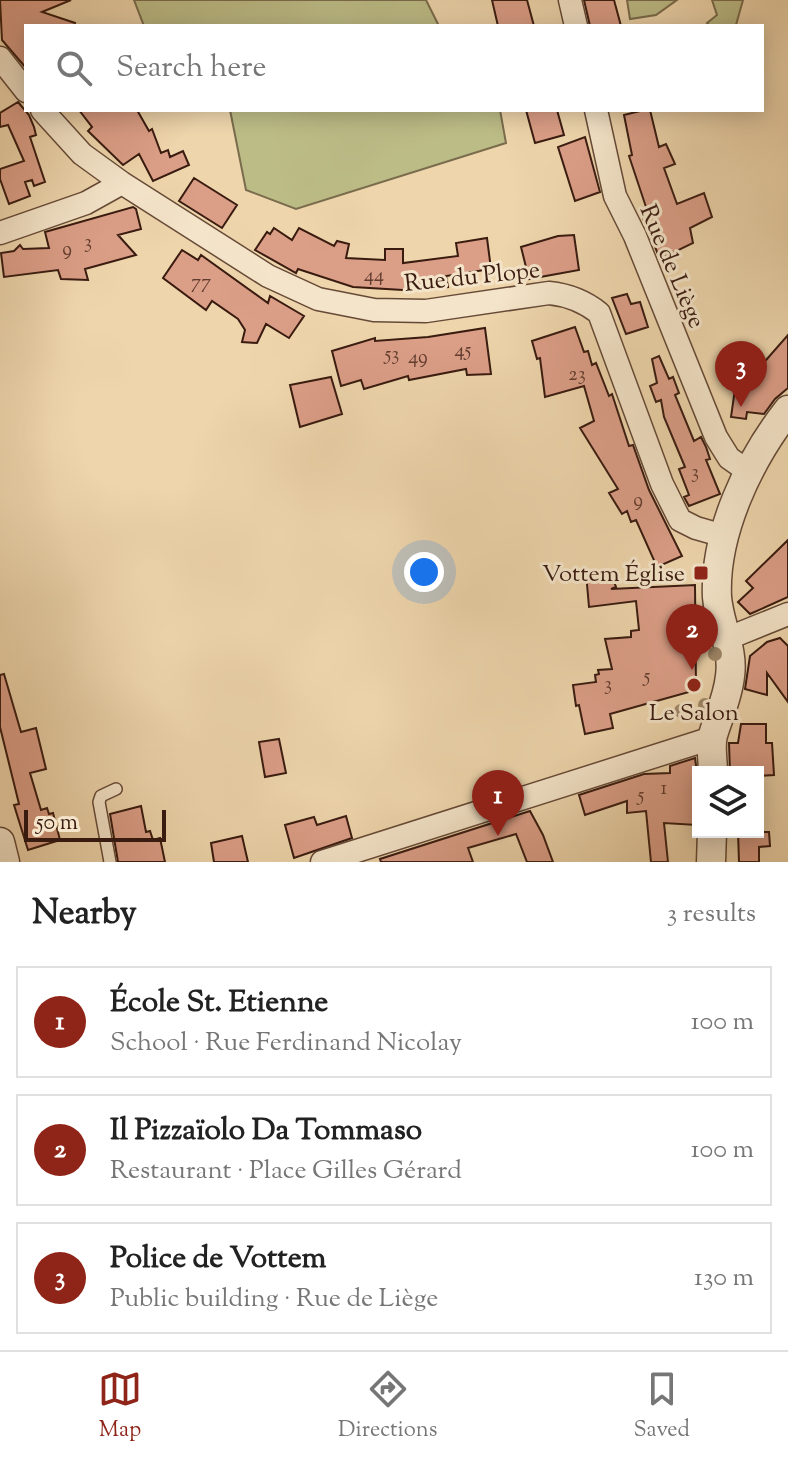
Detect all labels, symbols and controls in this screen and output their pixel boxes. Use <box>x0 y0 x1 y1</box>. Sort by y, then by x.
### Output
search box <box>24 24 764 112</box>
icon: search <box>52 46 96 90</box>
text: Search here <box>116 47 266 90</box>
street label: Rue de Liège <box>630 200 712 334</box>
house number: 3 <box>84 229 92 258</box>
house number: 9 <box>62 236 72 265</box>
street label: Rue du Plope <box>403 254 542 302</box>
house number: 44 <box>364 262 384 291</box>
house number: 77 <box>191 269 211 298</box>
house number: 45 <box>455 337 472 366</box>
house number: 53 <box>384 341 399 370</box>
pin: 3 <box>715 341 767 407</box>
house number: 49 <box>408 344 428 373</box>
house number: 23 <box>568 361 586 390</box>
house number: 3 <box>691 459 699 488</box>
house number: 9 <box>633 487 643 516</box>
your location <box>404 552 444 592</box>
place label: Vottem Église <box>542 558 685 592</box>
marker: Vottem Église <box>692 564 710 582</box>
pin: 2 <box>666 604 718 670</box>
house number: 5 <box>643 663 651 692</box>
house number: 3 <box>604 671 612 700</box>
marker: Le Salon <box>685 676 703 694</box>
place label: Le Salon <box>649 697 739 731</box>
map controls <box>692 766 764 838</box>
button: layers <box>692 766 764 838</box>
pin: 1 <box>472 770 524 836</box>
house number: 1 <box>661 775 668 804</box>
house number: 5 <box>637 782 645 811</box>
scale bar <box>24 806 166 842</box>
text: 50 m <box>36 808 78 840</box>
text: Nearby <box>32 890 137 939</box>
text: 3 results <box>667 896 756 933</box>
text: École St. Etienne <box>110 982 328 1025</box>
text: 1 <box>56 1004 64 1041</box>
text: 100 m <box>691 1004 754 1041</box>
text: School · Rue Ferdinand Nicolay <box>110 1025 462 1062</box>
text: Il Pizzaïolo Da Tommaso <box>110 1110 422 1153</box>
text: 2 <box>54 1132 66 1169</box>
text: 100 m <box>691 1132 754 1169</box>
text: Restaurant · Place Gilles Gérard <box>110 1153 462 1190</box>
text: Police de Vottem <box>110 1238 326 1281</box>
text: 3 <box>55 1260 65 1297</box>
text: 130 m <box>694 1260 754 1297</box>
text: Public building · Rue de Liège <box>110 1281 438 1318</box>
tab: Map <box>98 1367 142 1447</box>
tab: Directions <box>338 1367 437 1447</box>
tab: Saved <box>633 1367 690 1447</box>

